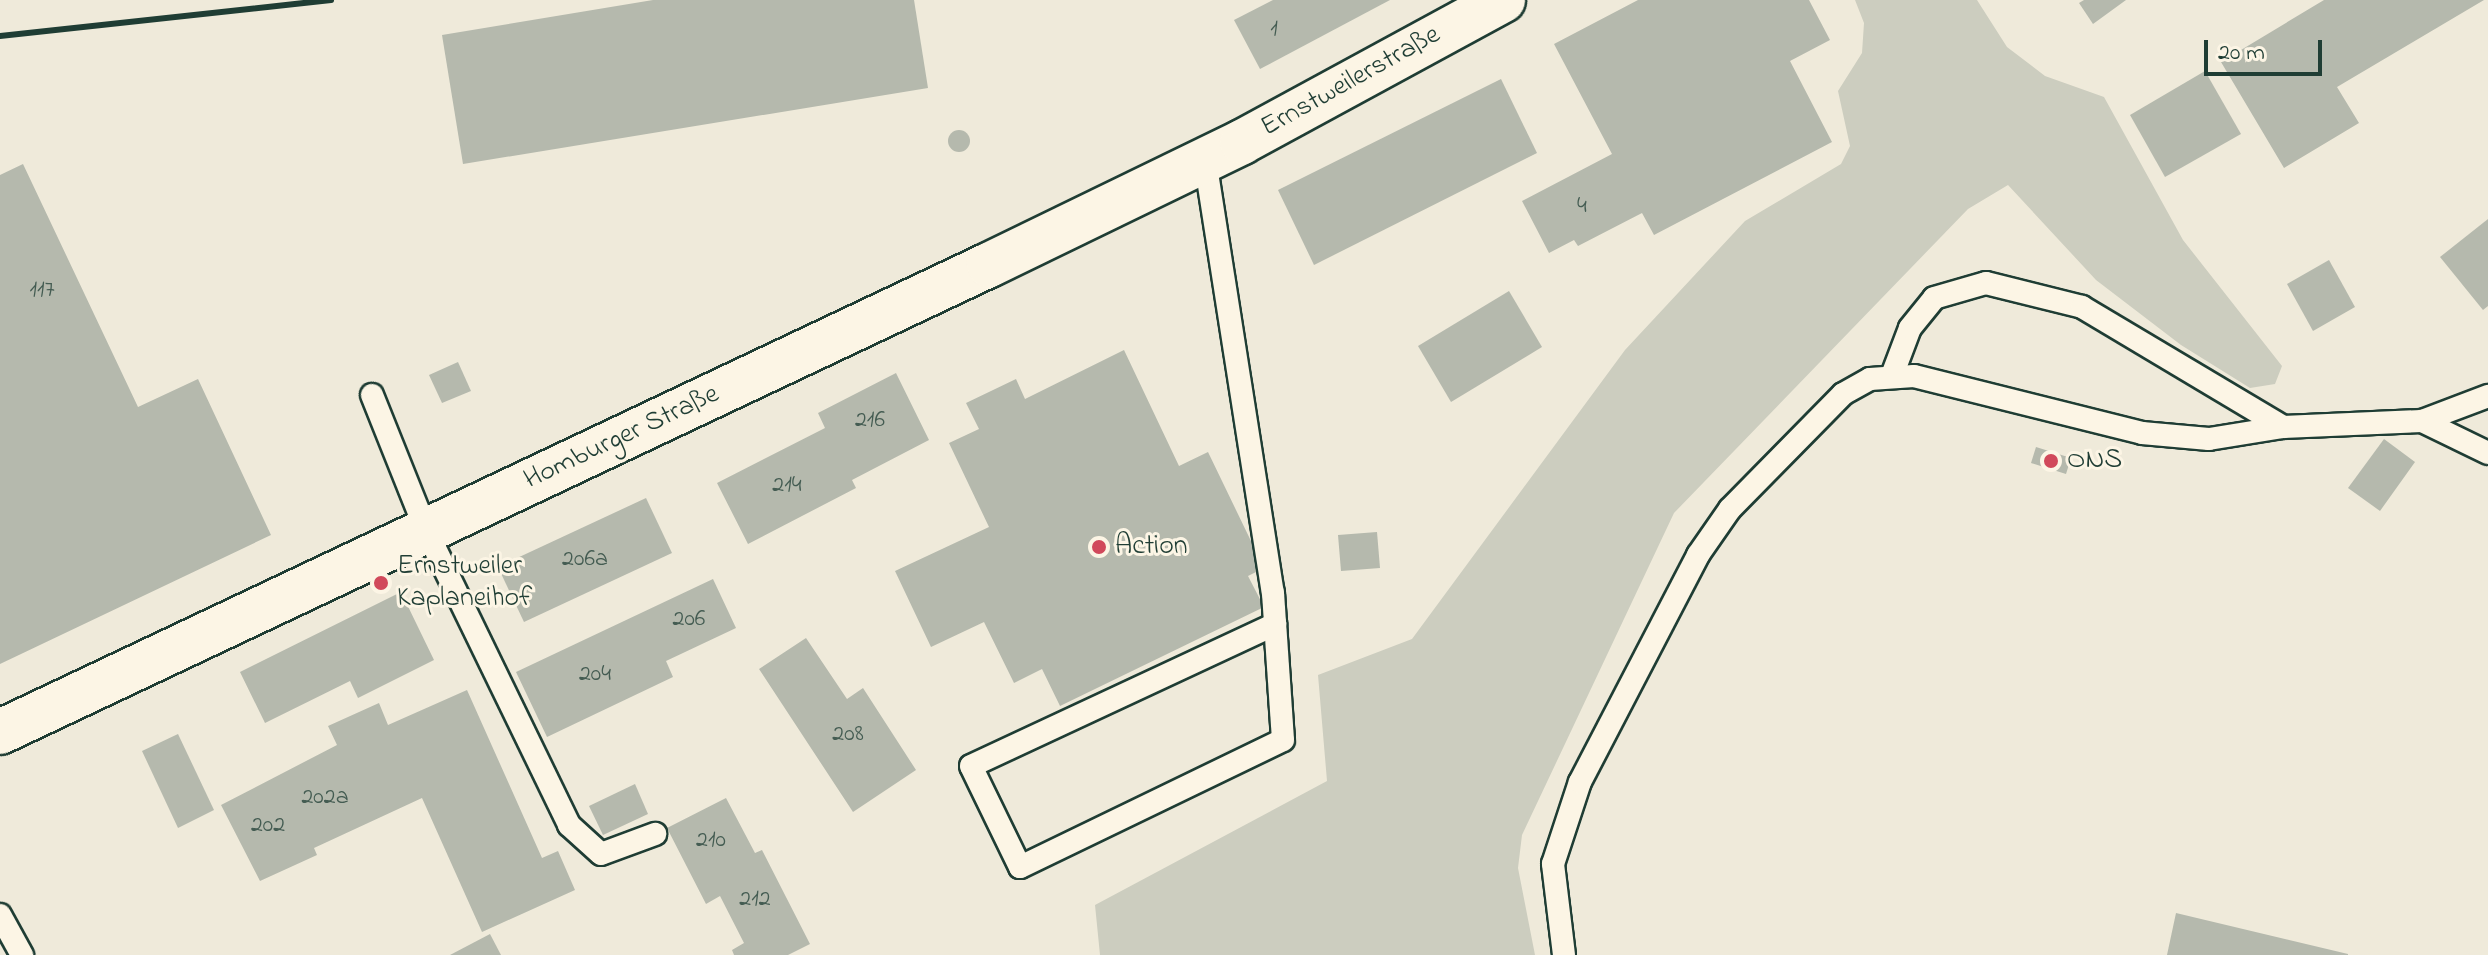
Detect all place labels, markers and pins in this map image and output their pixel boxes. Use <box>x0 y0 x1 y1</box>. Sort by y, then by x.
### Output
place label: ONS <box>2067 444 2122 478</box>
marker: ONS <box>2042 452 2060 470</box>
place label: Action <box>1115 530 1187 564</box>
marker: Action <box>1090 538 1108 556</box>
place label: Ernstweiler Kaplaneihof <box>397 550 532 616</box>
marker: Ernstweiler Kaplaneihof <box>372 574 390 592</box>

